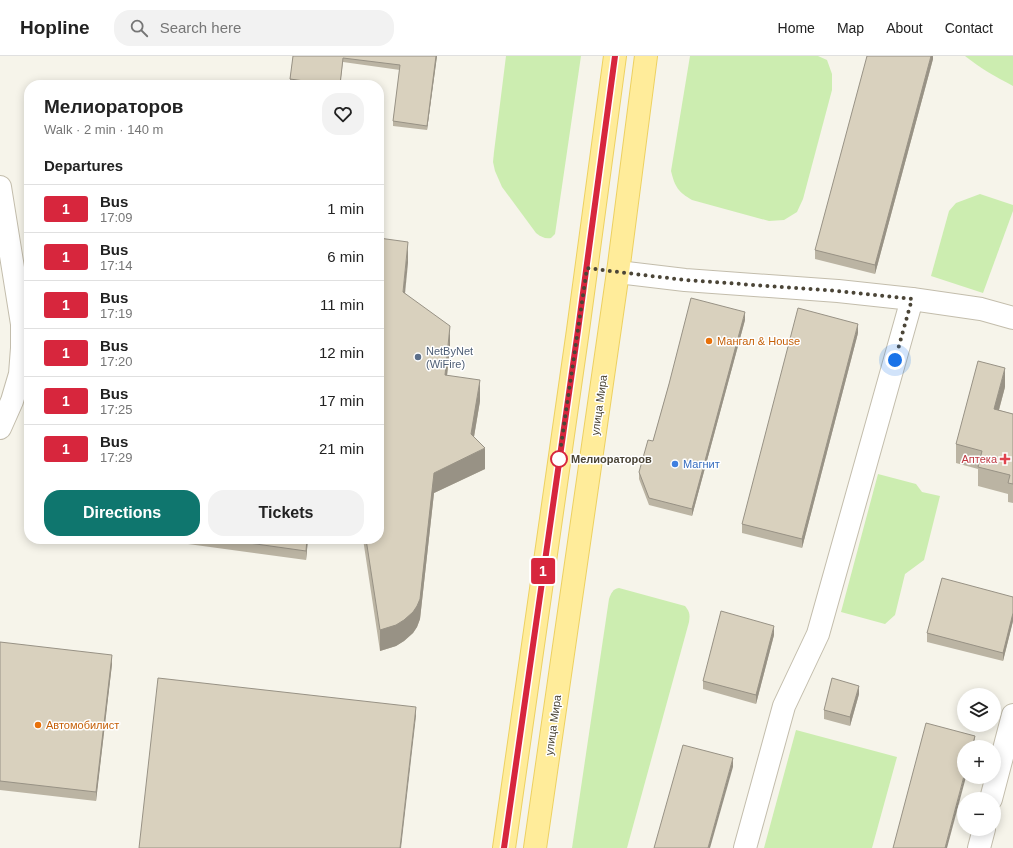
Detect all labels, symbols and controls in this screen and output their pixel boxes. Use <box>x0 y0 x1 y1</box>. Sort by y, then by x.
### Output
search box <box>114 10 394 46</box>
text: Hopline <box>20 17 90 38</box>
icon: search <box>128 17 150 39</box>
text: Search here <box>160 19 241 36</box>
text: Home <box>778 20 815 36</box>
text: Map <box>837 20 864 36</box>
text: About <box>886 20 923 36</box>
text: Contact <box>945 20 993 36</box>
button: heart <box>322 93 364 135</box>
text: Мелиораторов <box>44 96 183 117</box>
text: Walk · 2 min · 140 m <box>44 122 163 137</box>
text: Departures <box>44 157 123 174</box>
text: Bus <box>100 193 128 210</box>
text: 1 min <box>327 200 364 217</box>
text: 1 <box>62 201 70 217</box>
text: 17:09 <box>100 210 133 225</box>
text: Bus <box>100 241 128 258</box>
text: 6 min <box>327 248 364 265</box>
text: 1 <box>62 249 70 265</box>
text: 17:14 <box>100 258 133 273</box>
text: Bus <box>100 289 128 306</box>
text: 11 min <box>320 296 364 313</box>
text: 1 <box>62 297 70 313</box>
text: 17:19 <box>100 306 133 321</box>
place label: Мангал & House <box>717 335 800 347</box>
marker: Мангал & House <box>704 336 714 346</box>
text: Bus <box>100 337 128 354</box>
text: 12 min <box>319 344 364 361</box>
text: 1 <box>62 345 70 361</box>
place label: NetByNet (WiFire) <box>426 345 473 370</box>
your location <box>885 350 905 370</box>
marker: NetByNet (WiFire) <box>413 352 423 362</box>
text: 17:20 <box>100 354 133 369</box>
street label: улица Мира <box>589 373 609 436</box>
text: Bus <box>100 385 128 402</box>
text: 17 min <box>319 392 364 409</box>
text: 1 <box>62 393 70 409</box>
text: 17:25 <box>100 402 133 417</box>
text: Bus <box>100 433 128 450</box>
text: 21 min <box>319 440 364 457</box>
text: 1 <box>62 441 70 457</box>
text: 17:29 <box>100 450 133 465</box>
marker: Мелиораторов <box>550 450 568 468</box>
place label: Мелиораторов <box>571 453 652 465</box>
place label: Аптека <box>962 453 998 465</box>
marker: Аптека <box>1000 454 1010 464</box>
place label: Магнит <box>683 458 720 470</box>
marker: Магнит <box>670 459 680 469</box>
button: Directions <box>44 490 200 536</box>
button: Tickets <box>208 490 364 536</box>
line badge: 1 <box>530 558 556 584</box>
text: 1 <box>539 563 547 579</box>
map controls <box>957 688 1001 836</box>
button: layers <box>957 688 1001 732</box>
street label: улица Мира <box>543 693 563 756</box>
place label: Автомобилист <box>46 719 119 731</box>
marker: Автомобилист <box>33 720 43 730</box>
button: + <box>957 740 1001 784</box>
button: − <box>957 792 1001 836</box>

